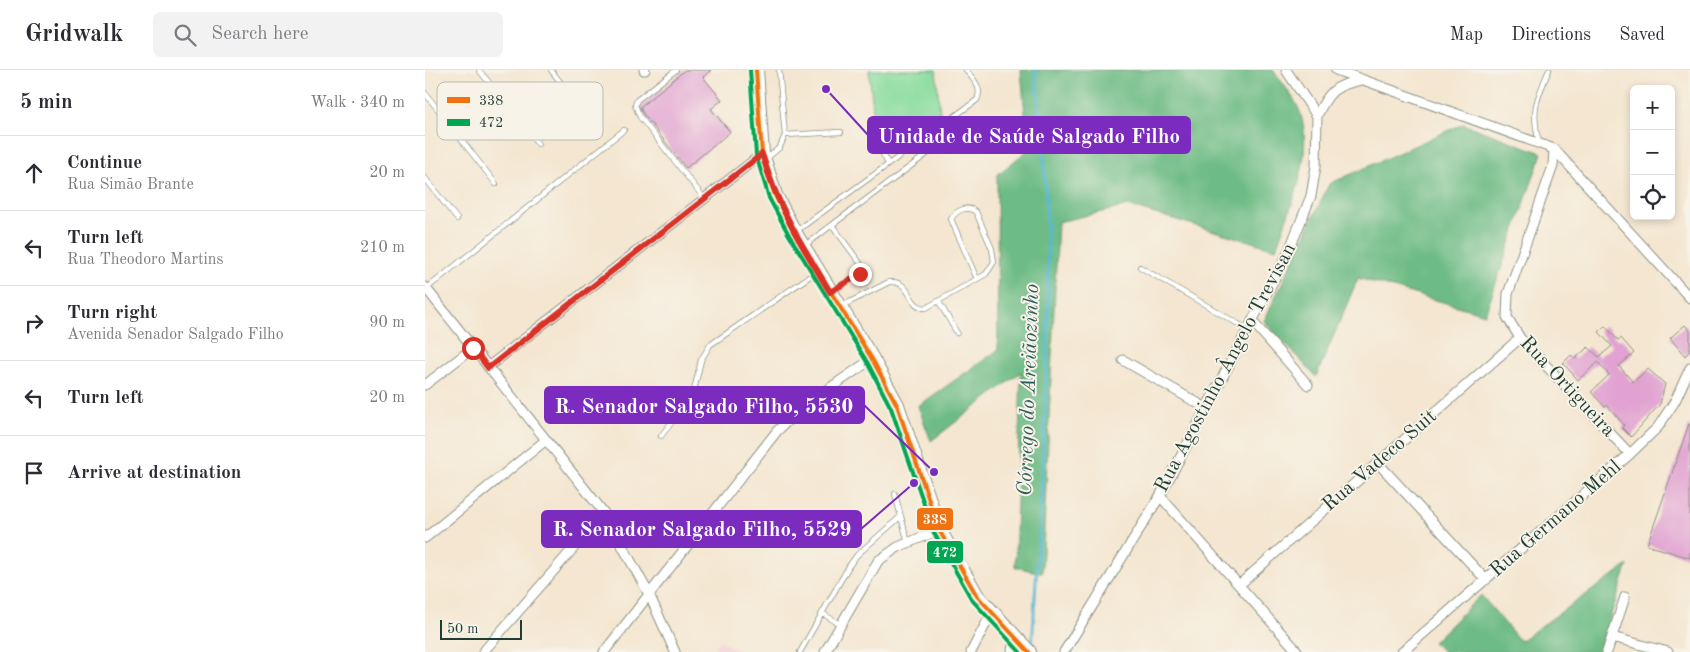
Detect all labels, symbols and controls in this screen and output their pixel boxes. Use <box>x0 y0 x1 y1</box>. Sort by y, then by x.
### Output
search box <box>153 12 503 57</box>
icon: search <box>171 21 199 49</box>
text: Gridwalk <box>25 23 123 47</box>
text: Search here <box>211 25 309 44</box>
text: Map <box>1450 26 1483 44</box>
text: Directions <box>1511 26 1591 44</box>
text: Saved <box>1619 26 1665 44</box>
legend <box>437 82 603 140</box>
map controls <box>1630 85 1675 220</box>
button: + <box>1630 85 1675 130</box>
text: 5 min <box>20 92 73 113</box>
text: 338 <box>479 94 503 108</box>
text: Walk · 340 m <box>310 95 405 111</box>
text: 472 <box>479 116 503 130</box>
callout: Unidade de Saúde Salgado Filho <box>868 117 1190 153</box>
text: Unidade de Saúde Salgado Filho <box>878 127 1180 148</box>
button: − <box>1630 130 1675 175</box>
text: Continue <box>67 154 142 173</box>
icon: ahead <box>20 159 48 187</box>
text: 20 m <box>369 165 405 181</box>
button: locate <box>1630 175 1675 220</box>
text: Rua Simão Brante <box>67 177 194 193</box>
text: Turn left <box>67 229 144 248</box>
icon: left <box>20 234 48 262</box>
street label: Rua Agostinho Ângelo Trevisan <box>1149 239 1300 496</box>
text: 210 m <box>360 240 405 256</box>
text: Rua Theodoro Martins <box>67 252 223 268</box>
route end <box>849 263 872 286</box>
water label: Córrego do Areiãozinho <box>1015 283 1043 497</box>
text: Turn right <box>67 304 157 323</box>
icon: right <box>20 309 48 337</box>
text: 90 m <box>369 315 405 331</box>
text: Avenida Senador Salgado Filho <box>67 327 284 343</box>
street label: Rua Ortigueira <box>1516 333 1618 441</box>
route start <box>462 337 485 360</box>
icon: left <box>20 384 48 412</box>
callout: R. Senador Salgado Filho, 5530 <box>545 387 864 423</box>
text: Turn left <box>67 389 144 408</box>
text: 20 m <box>369 390 405 406</box>
text: R. Senador Salgado Filho, 5530 <box>554 397 854 418</box>
street label: Rua Vadeco Suit <box>1319 406 1441 516</box>
street label: Rua Germano Mehl <box>1487 457 1625 581</box>
icon: arrive <box>20 459 48 487</box>
text: Arrive at destination <box>67 464 241 483</box>
line badge: 338 <box>916 507 954 531</box>
callout: R. Senador Salgado Filho, 5529 <box>542 511 861 547</box>
text: 338 <box>923 513 947 527</box>
text: R. Senador Salgado Filho, 5529 <box>552 520 852 541</box>
line badge: 472 <box>926 540 964 564</box>
text: 472 <box>933 546 957 560</box>
scale bar <box>440 617 523 640</box>
text: 50 m <box>447 622 478 636</box>

